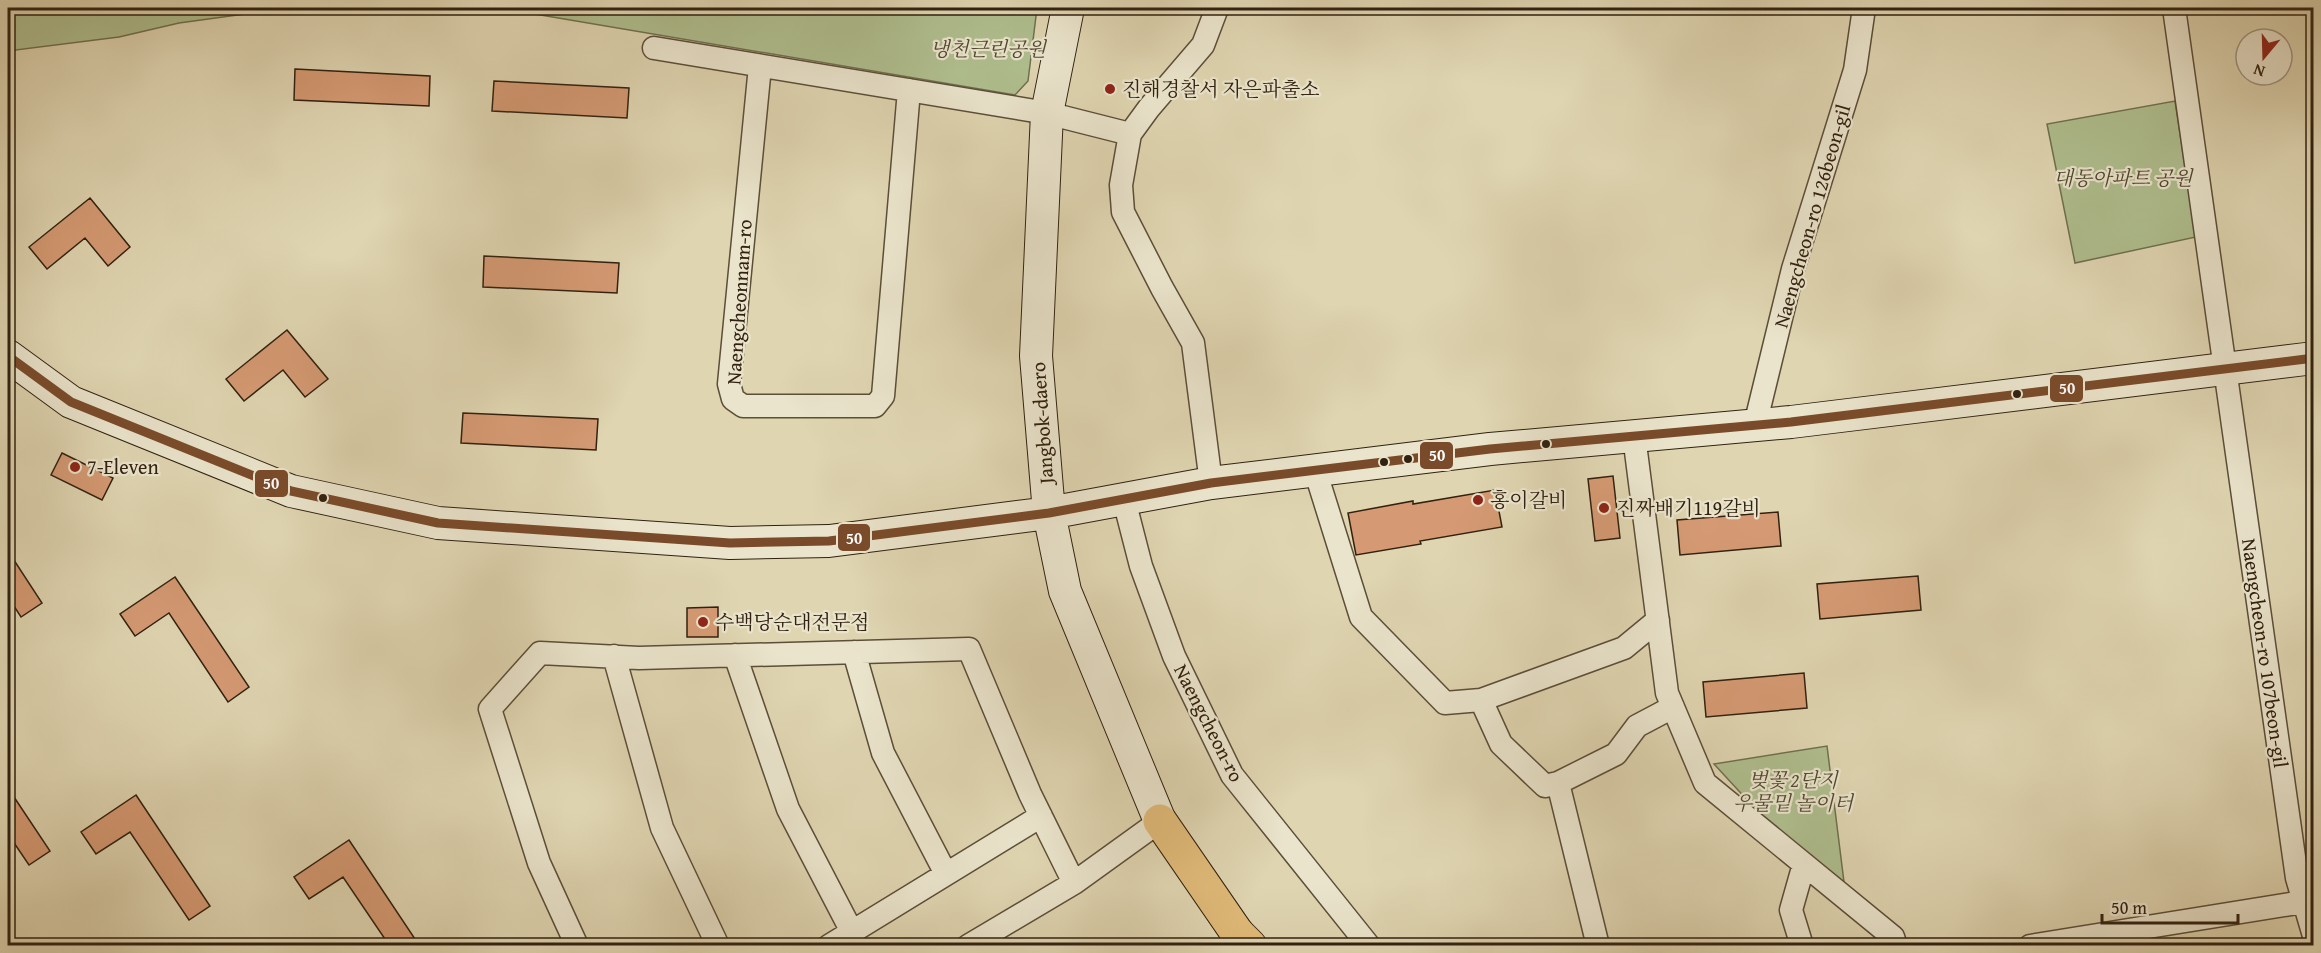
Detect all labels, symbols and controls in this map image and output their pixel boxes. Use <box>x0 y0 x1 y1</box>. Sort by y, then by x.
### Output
north arrow <box>2234 27 2294 87</box>
park label: 냉천근린공원 <box>930 34 1048 63</box>
text: N <box>2250 58 2268 84</box>
place label: 진해경찰서 자은파출소 <box>1122 74 1320 103</box>
marker: 진해경찰서 자은파출소 <box>1103 82 1117 96</box>
street label: Naengcheon-ro 126beon-gil <box>1766 100 1857 331</box>
park label: 대동아파트 공원 <box>2053 163 2194 192</box>
street label: Naengcheonnam-ro <box>718 218 759 386</box>
street label: Jangbok-daero <box>1023 361 1060 488</box>
line badge: 50 <box>2049 374 2084 403</box>
text: 50 <box>2059 376 2075 400</box>
unlabelled marker <box>2011 388 2023 400</box>
unlabelled marker <box>1540 438 1552 450</box>
line badge: 50 <box>1419 441 1454 470</box>
text: 50 <box>1429 443 1445 467</box>
place label: 7-Eleven <box>87 452 159 481</box>
unlabelled marker <box>1402 453 1414 465</box>
unlabelled marker <box>1378 456 1390 468</box>
marker: 7-Eleven <box>68 460 82 474</box>
line badge: 50 <box>254 469 289 498</box>
text: 50 <box>263 471 279 495</box>
place label: 홍이갈비 <box>1490 485 1567 514</box>
unlabelled marker <box>317 492 329 504</box>
marker: 홍이갈비 <box>1471 493 1485 507</box>
place label: 진짜배기119갈비 <box>1616 493 1761 522</box>
marker: 진짜배기119갈비 <box>1597 501 1611 515</box>
line badge: 50 <box>837 523 871 552</box>
text: 50 <box>846 526 862 550</box>
street label: Naengcheon-ro 107beon-gil <box>2235 536 2296 770</box>
place label: 수백당순대전문점 <box>715 607 870 636</box>
marker: 수백당순대전문점 <box>696 615 710 629</box>
street label: Naengcheon-ro <box>1167 659 1252 787</box>
park label: 벚꽃 2단지 우물밑 놀이터 <box>1733 765 1855 817</box>
scale bar <box>2102 887 2238 925</box>
text: 50 m <box>2111 894 2147 921</box>

